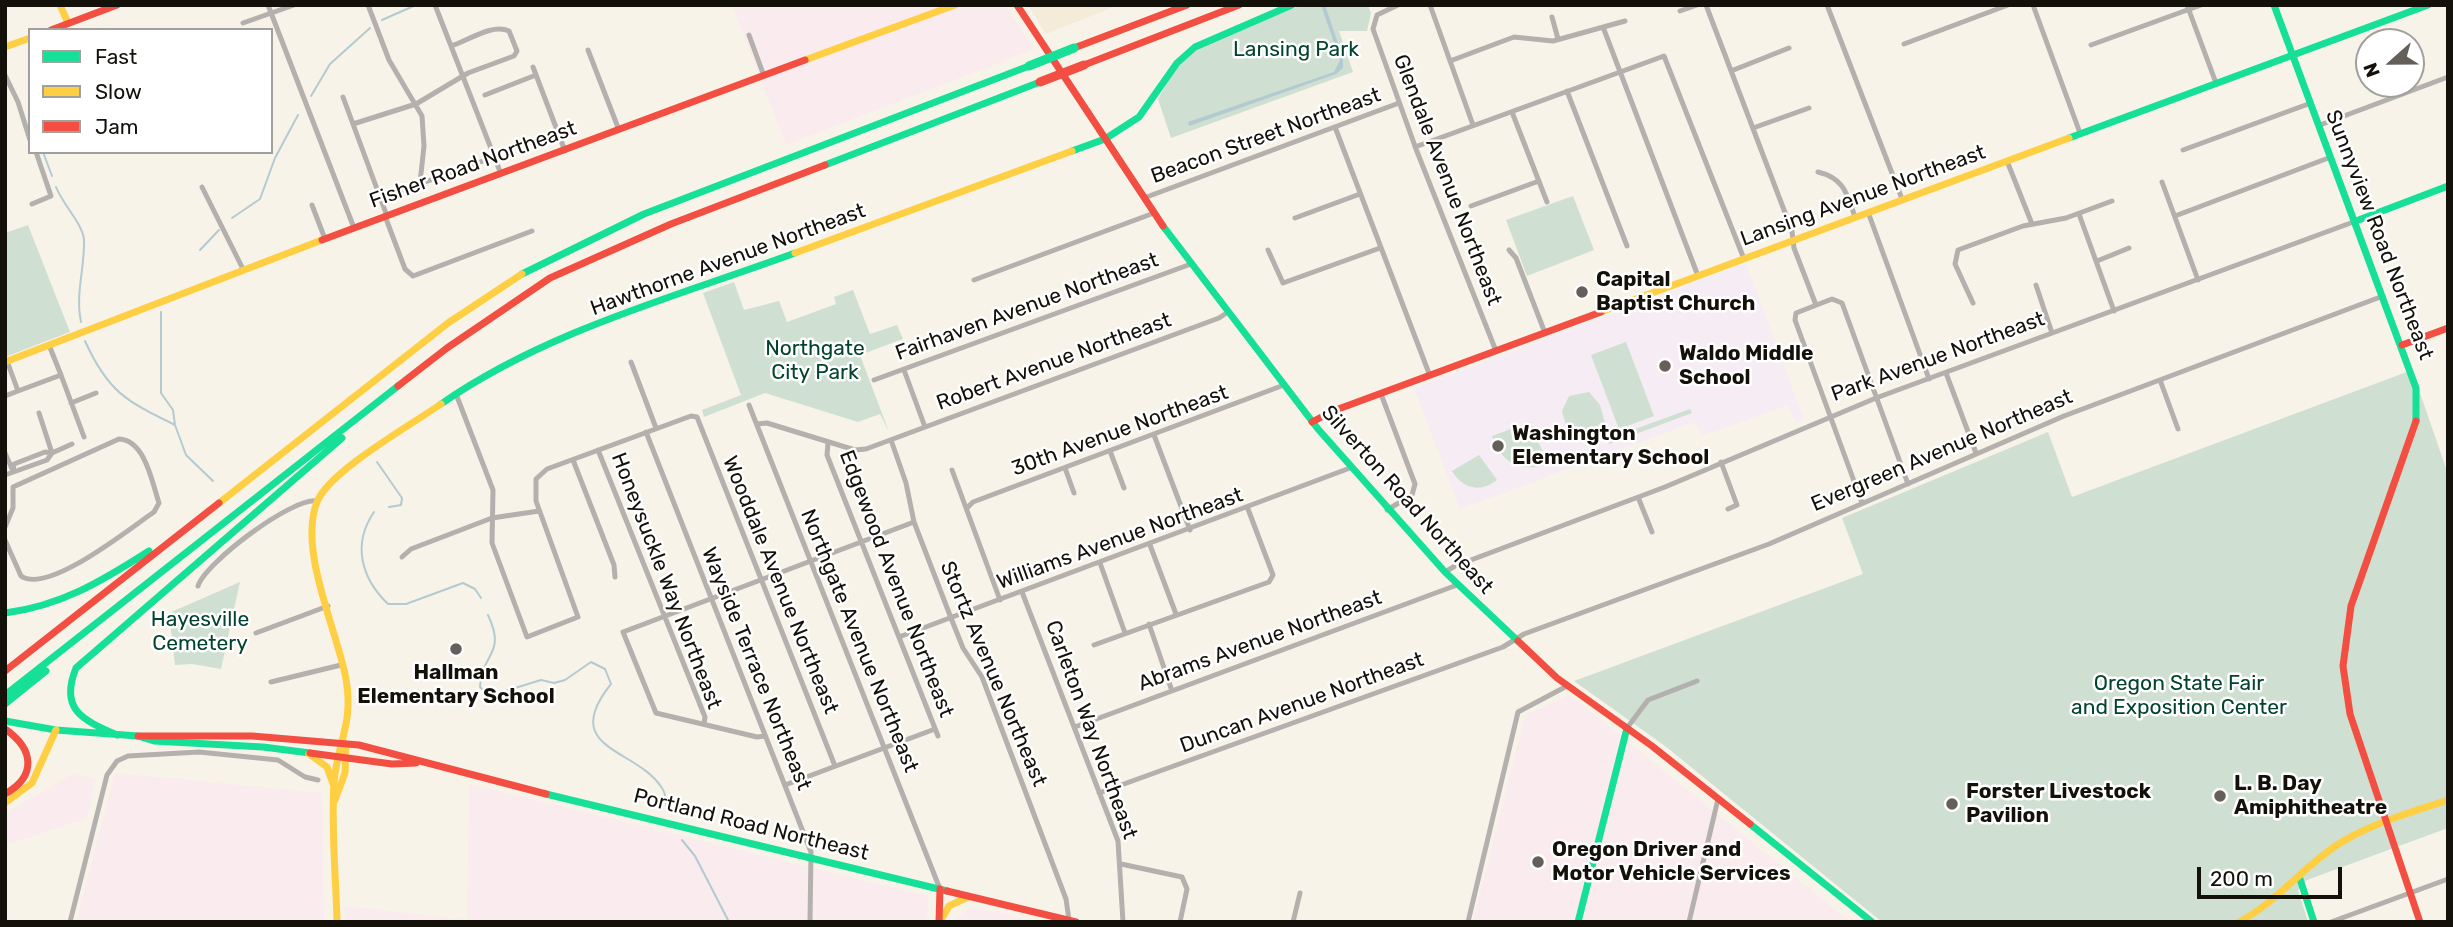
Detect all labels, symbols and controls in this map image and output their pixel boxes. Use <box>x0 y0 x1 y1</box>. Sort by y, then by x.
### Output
legend <box>28 28 273 154</box>
north arrow <box>2355 28 2425 98</box>
park label: Lansing Park <box>1233 37 1359 63</box>
text: Fast <box>95 44 137 69</box>
street label: Glendale Avenue Northeast <box>1387 51 1507 309</box>
text: N <box>2359 59 2385 80</box>
text: Slow <box>95 79 142 104</box>
street label: Beacon Street Northeast <box>1148 83 1384 189</box>
street label: Sunnyview Road Northeast <box>2320 107 2438 363</box>
text: Jam <box>95 114 139 139</box>
street label: Fisher Road Northeast <box>366 116 580 214</box>
street label: Lansing Avenue Northeast <box>1737 140 1989 252</box>
street label: Hawthorne Avenue Northeast <box>587 198 869 322</box>
street label: Fairhaven Avenue Northeast <box>892 248 1162 366</box>
place label: Capital Baptist Church <box>1596 267 1755 317</box>
marker: Capital Baptist Church <box>1574 284 1590 300</box>
street label: Park Avenue Northeast <box>1828 307 2048 407</box>
street label: Robert Avenue Northeast <box>933 308 1175 416</box>
park label: Northgate City Park <box>765 336 865 386</box>
place label: Waldo Middle School <box>1679 341 1813 391</box>
marker: Waldo Middle School <box>1657 358 1673 374</box>
street label: 30th Avenue Northeast <box>1008 380 1232 482</box>
street label: Evergreen Avenue Northeast <box>1808 384 2076 518</box>
street label: Silverton Road Northeast <box>1316 400 1498 600</box>
place label: Washington Elementary School <box>1512 421 1709 471</box>
marker: Washington Elementary School <box>1490 438 1506 454</box>
street label: Edgewood Avenue Northeast <box>833 447 959 721</box>
street label: Honeysuckle Way Northeast <box>605 449 727 713</box>
street label: Wooddale Avenue Northeast <box>717 452 843 718</box>
street label: Williams Avenue Northeast <box>994 483 1246 595</box>
street label: Northgate Avenue Northeast <box>795 506 923 776</box>
street label: Wayside Terrace Northeast <box>696 544 816 794</box>
street label: Stortz Avenue Northeast <box>934 558 1052 790</box>
street label: Abrams Avenue Northeast <box>1135 585 1385 697</box>
park label: Hayesville Cemetery <box>151 607 249 657</box>
street label: Carleton Way Northeast <box>1040 617 1142 843</box>
marker: Hallman Elementary School <box>448 641 464 657</box>
street label: Duncan Avenue Northeast <box>1177 647 1427 759</box>
place label: Hallman Elementary School <box>357 660 555 710</box>
park label: Oregon State Fair and Exposition Center <box>2071 671 2287 721</box>
place label: L. B. Day Amiphitheatre <box>2234 771 2387 821</box>
place label: Forster Livestock Pavilion <box>1966 779 2151 829</box>
street label: Portland Road Northeast <box>631 784 871 866</box>
marker: L. B. Day Amiphitheatre <box>2212 788 2228 804</box>
marker: Forster Livestock Pavilion <box>1944 796 1960 812</box>
place label: Oregon Driver and Motor Vehicle Services <box>1552 837 1791 887</box>
scale bar <box>2201 853 2346 897</box>
marker: Oregon Driver and Motor Vehicle Services <box>1530 854 1546 870</box>
text: 200 m <box>2210 866 2273 891</box>

